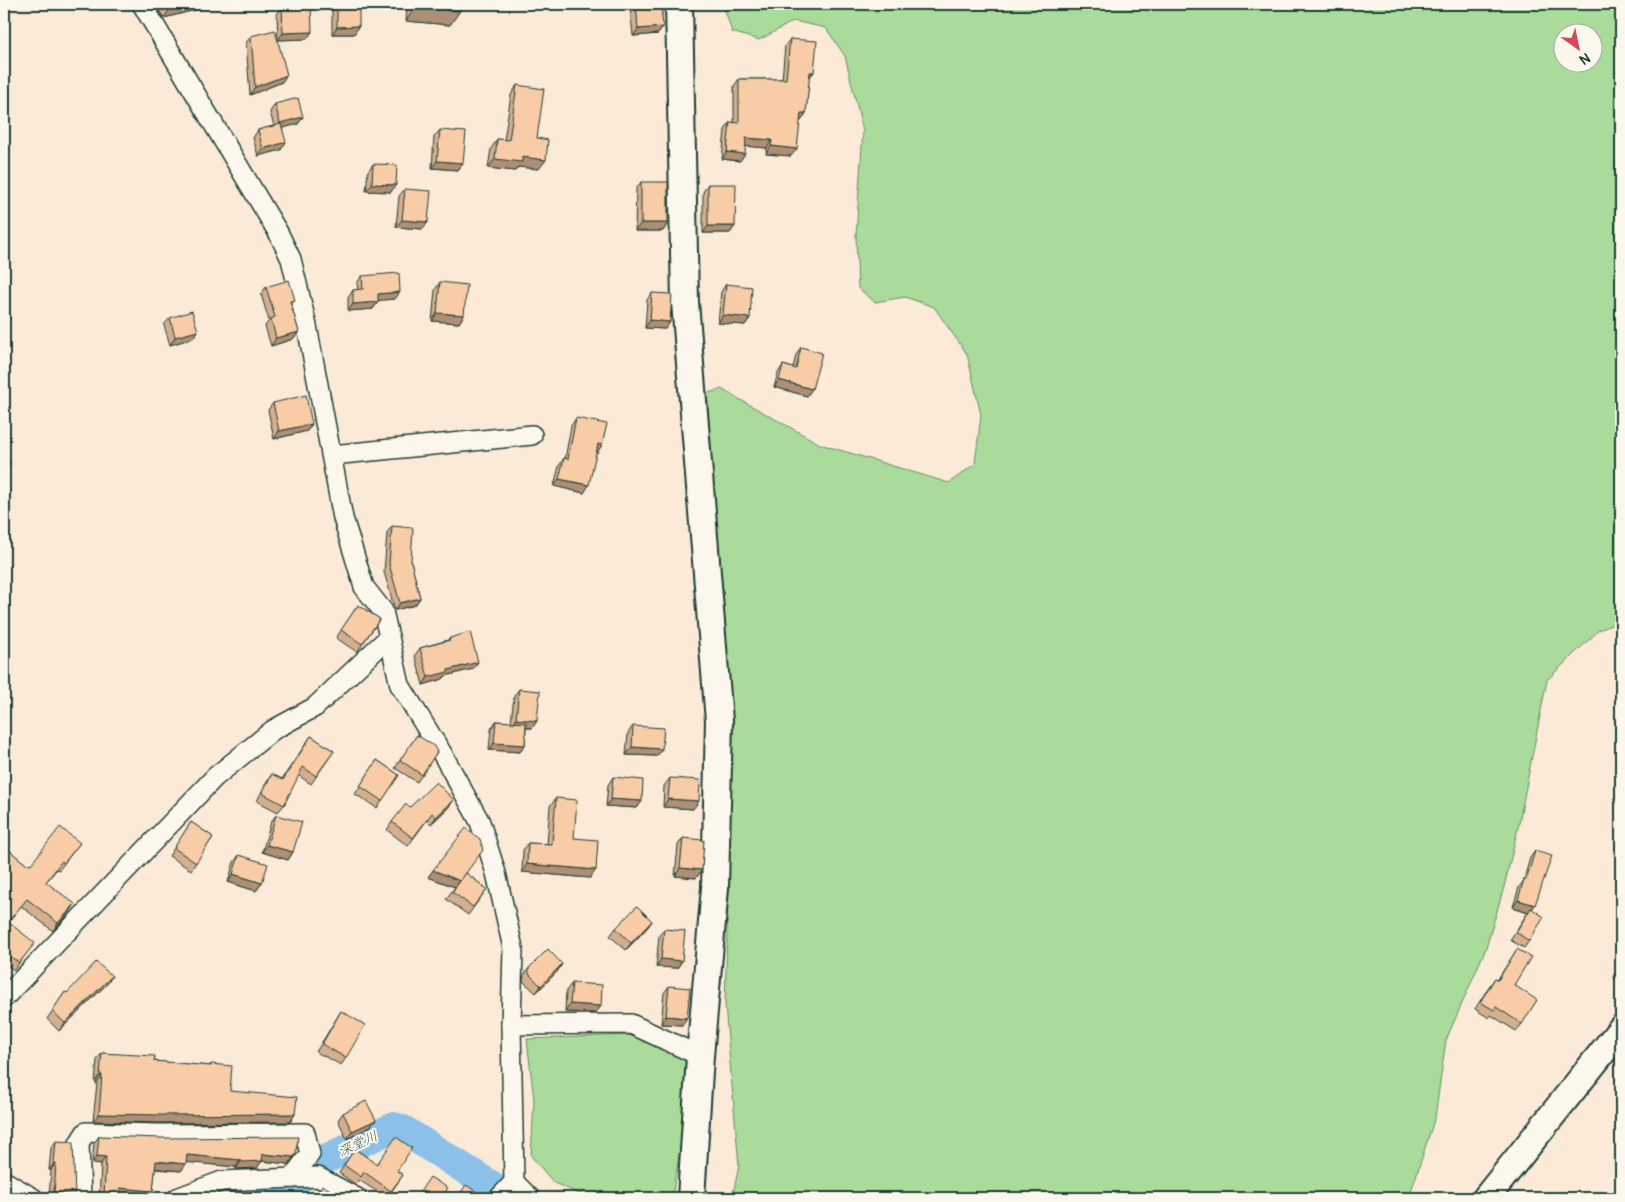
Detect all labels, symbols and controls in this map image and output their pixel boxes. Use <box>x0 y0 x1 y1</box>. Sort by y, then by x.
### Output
north arrow <box>1552 22 1602 72</box>
text: N <box>1576 49 1593 68</box>
water label: 深堂川 <box>335 1127 381 1161</box>

